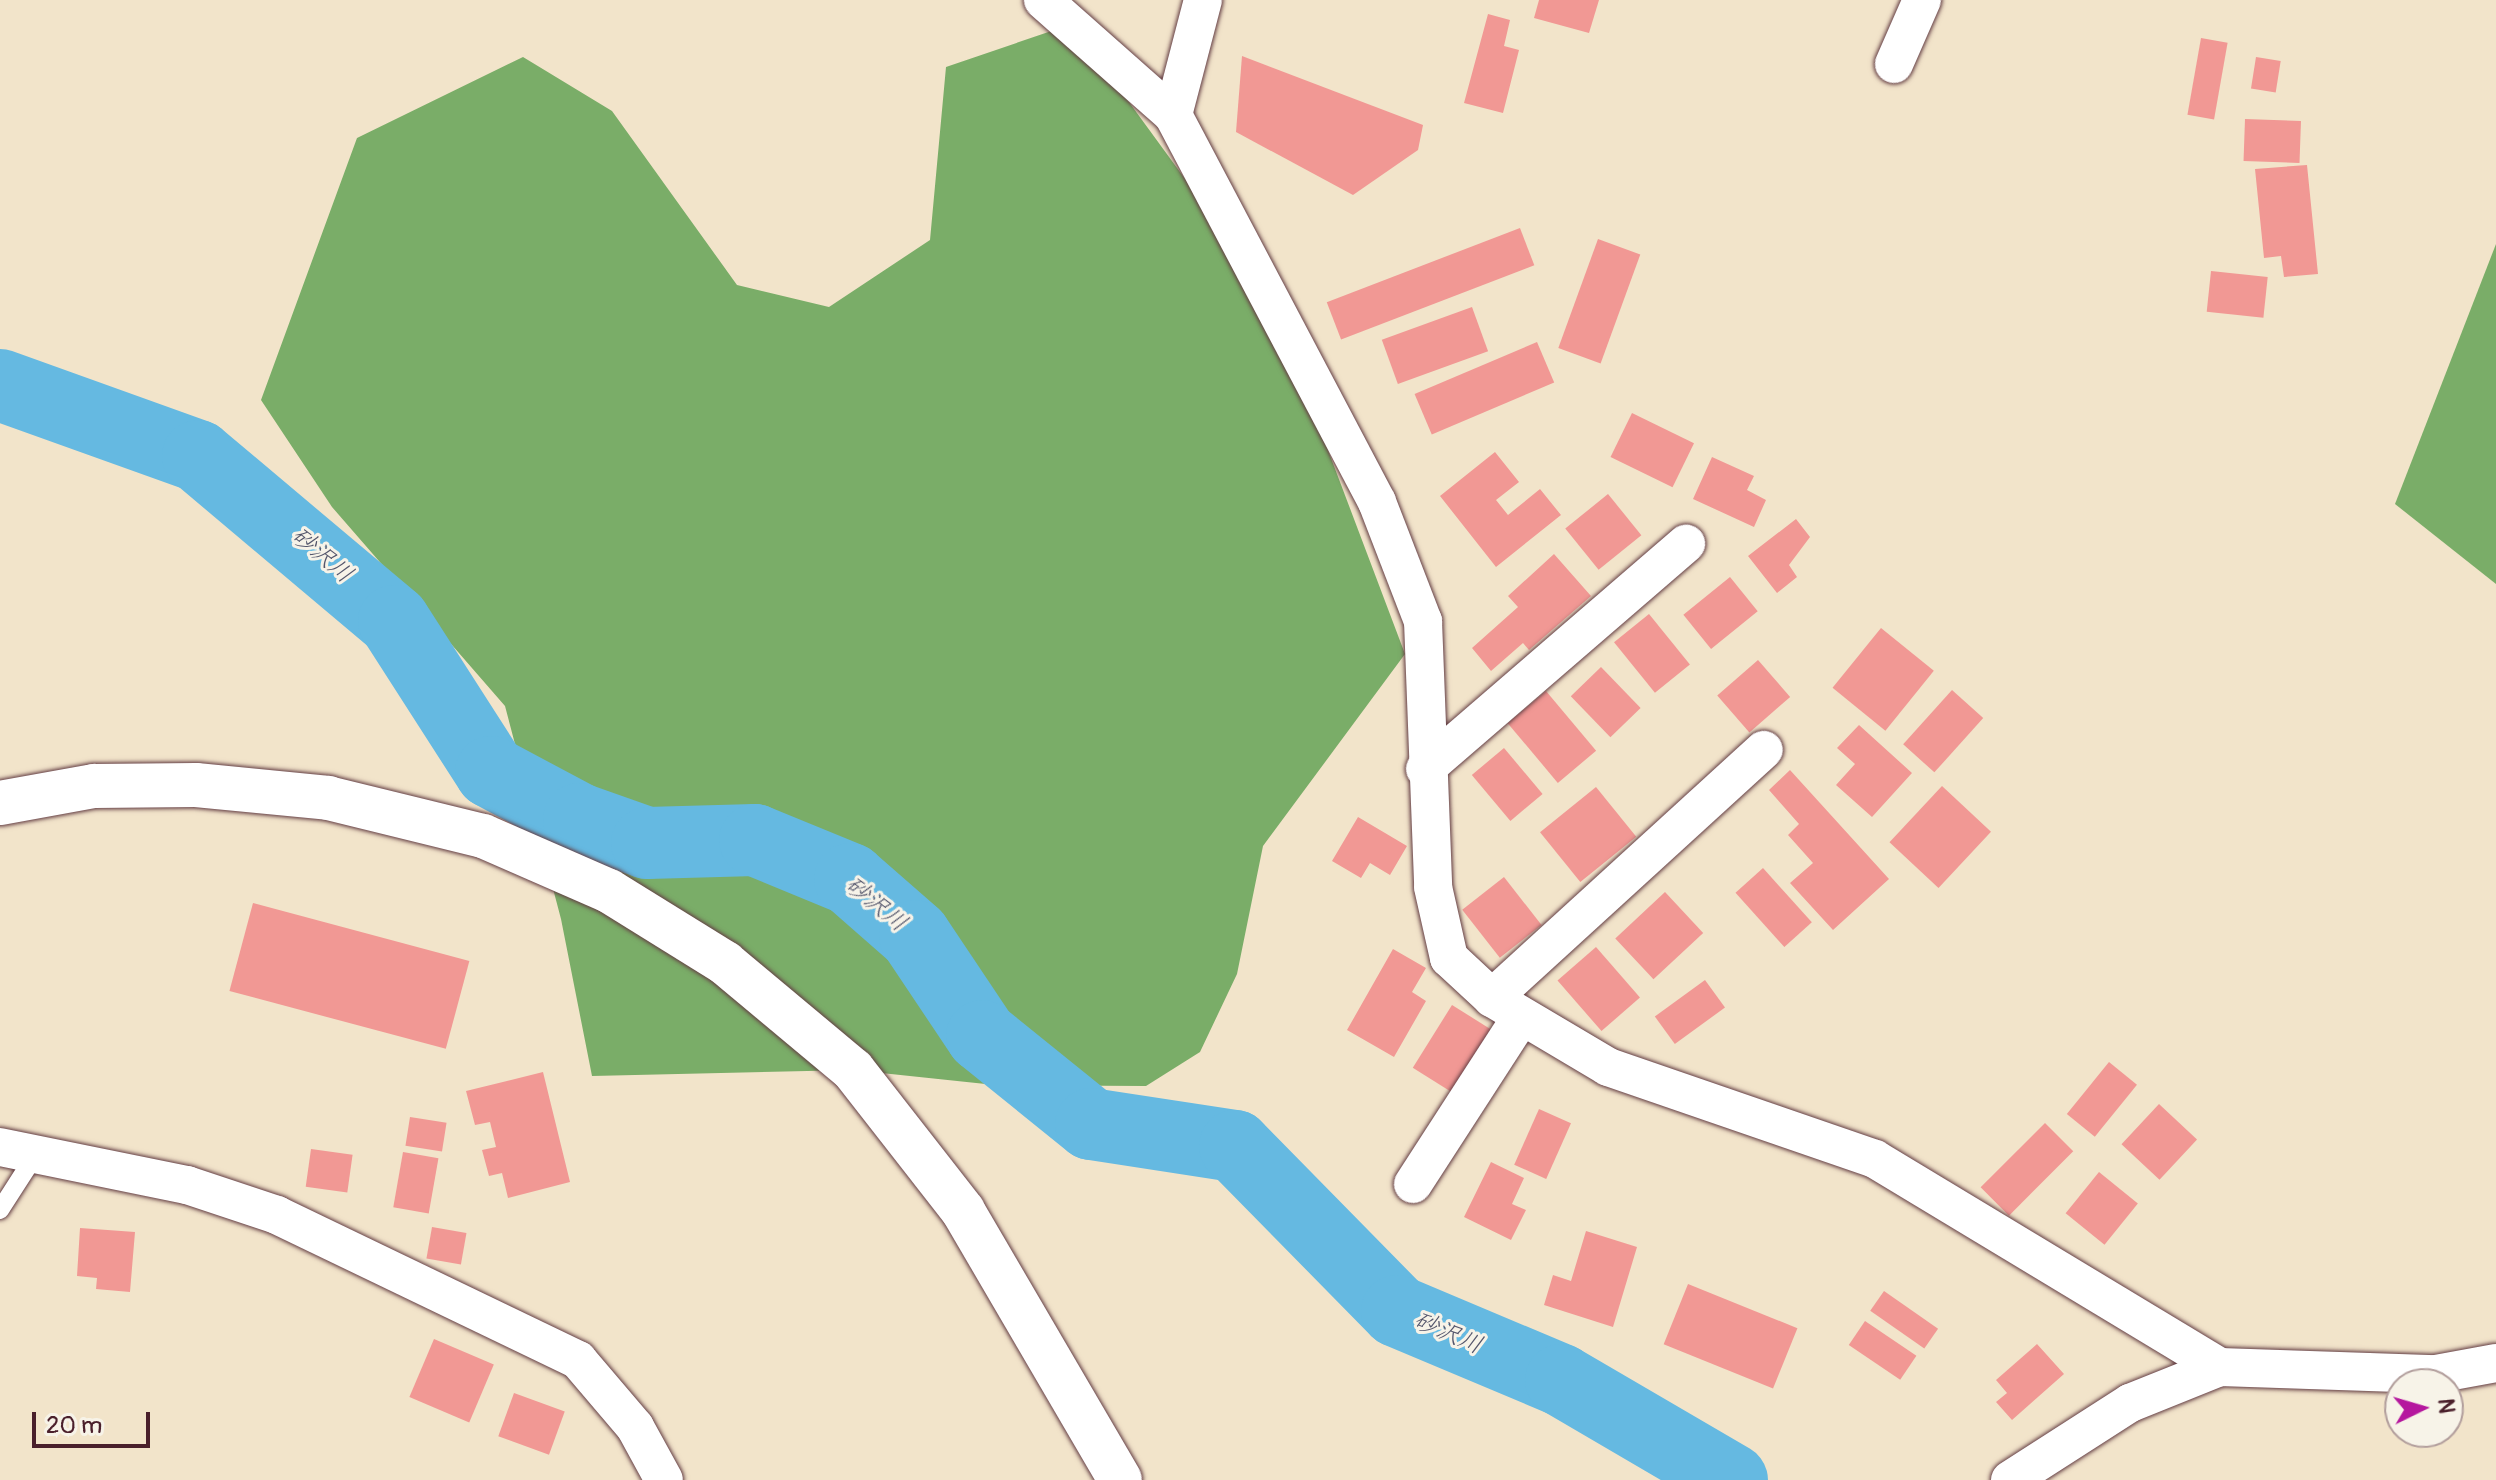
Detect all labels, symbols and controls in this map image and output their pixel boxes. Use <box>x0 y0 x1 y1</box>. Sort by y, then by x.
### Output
water label: 砂沢川 <box>285 521 359 589</box>
water label: 砂沢川 <box>839 870 913 938</box>
water label: 砂沢川 <box>1409 1306 1487 1360</box>
north arrow <box>2384 1368 2464 1448</box>
scale bar <box>36 1396 154 1446</box>
text: N <box>2431 1397 2461 1415</box>
text: 20 m <box>46 1411 102 1440</box>

